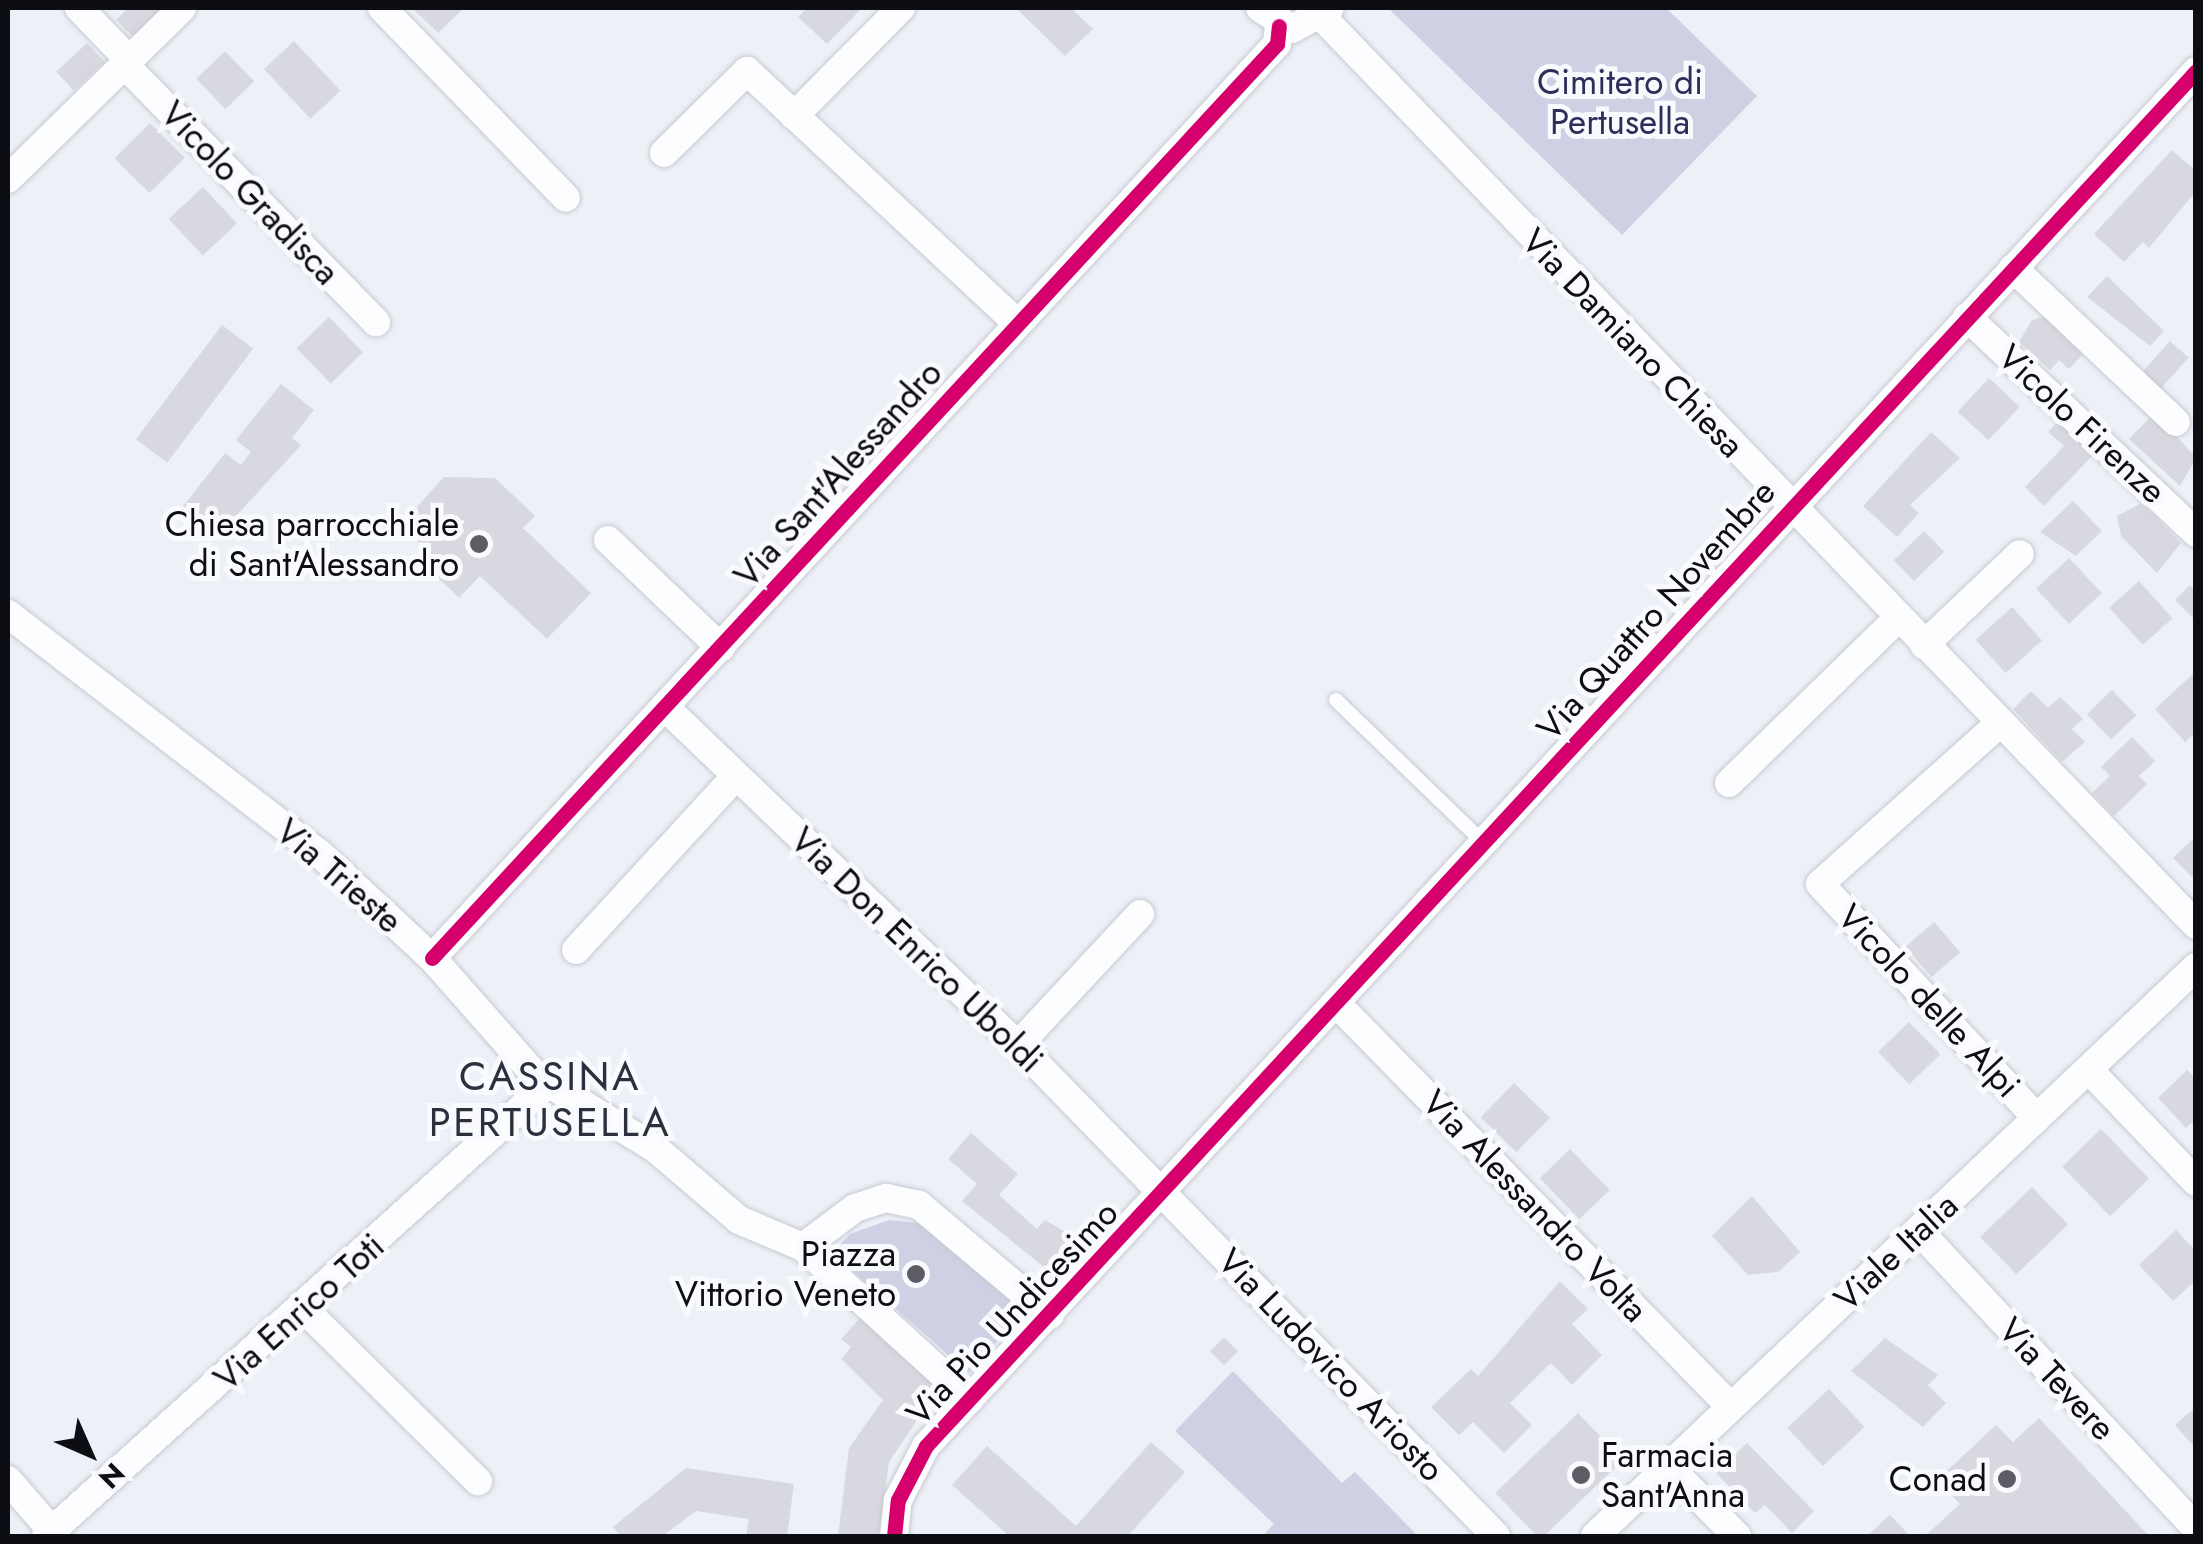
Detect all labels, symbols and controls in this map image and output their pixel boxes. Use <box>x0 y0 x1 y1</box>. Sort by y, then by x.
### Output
park label: Cimitero di Pertusella <box>1537 61 1703 143</box>
street label: Vicolo Gradisca <box>152 93 348 293</box>
street label: Via Damiano Chiesa <box>1513 220 1753 466</box>
street label: Vicolo Firenze <box>1990 336 2174 512</box>
street label: Via Sant'Alessandro <box>725 352 951 596</box>
street label: Via Quattro Novembre <box>1528 471 1784 749</box>
place label: Chiesa parrocchiale di Sant'Alessandro <box>165 503 459 585</box>
marker: Chiesa parrocchiale di Sant'Alessandro <box>468 533 490 555</box>
street label: Via Trieste <box>268 810 410 942</box>
street label: Via Don Enrico Uboldi <box>782 819 1052 1081</box>
street label: Vicolo delle Alpi <box>1829 896 2029 1106</box>
district label: CASSINA PERTUSELLA <box>429 1052 671 1146</box>
street label: Via Alessandro Volta <box>1414 1081 1656 1331</box>
street label: Viale Italia <box>1826 1184 1966 1320</box>
street label: Via Pio Undicesimo <box>897 1192 1127 1434</box>
street label: Via Enrico Toti <box>205 1225 393 1399</box>
place label: Piazza Vittorio Veneto <box>675 1233 896 1315</box>
street label: Via Ludovico Ariosto <box>1209 1240 1453 1490</box>
marker: Piazza Vittorio Veneto <box>905 1263 927 1285</box>
street label: Via Tevere <box>1990 1309 2124 1449</box>
north arrow <box>40 1404 140 1504</box>
place label: Farmacia Sant'Anna <box>1601 1434 1745 1516</box>
text: N <box>89 1453 134 1498</box>
place label: Conad <box>1889 1458 1987 1500</box>
marker: Farmacia Sant'Anna <box>1570 1464 1592 1486</box>
marker: Conad <box>1996 1468 2018 1490</box>

